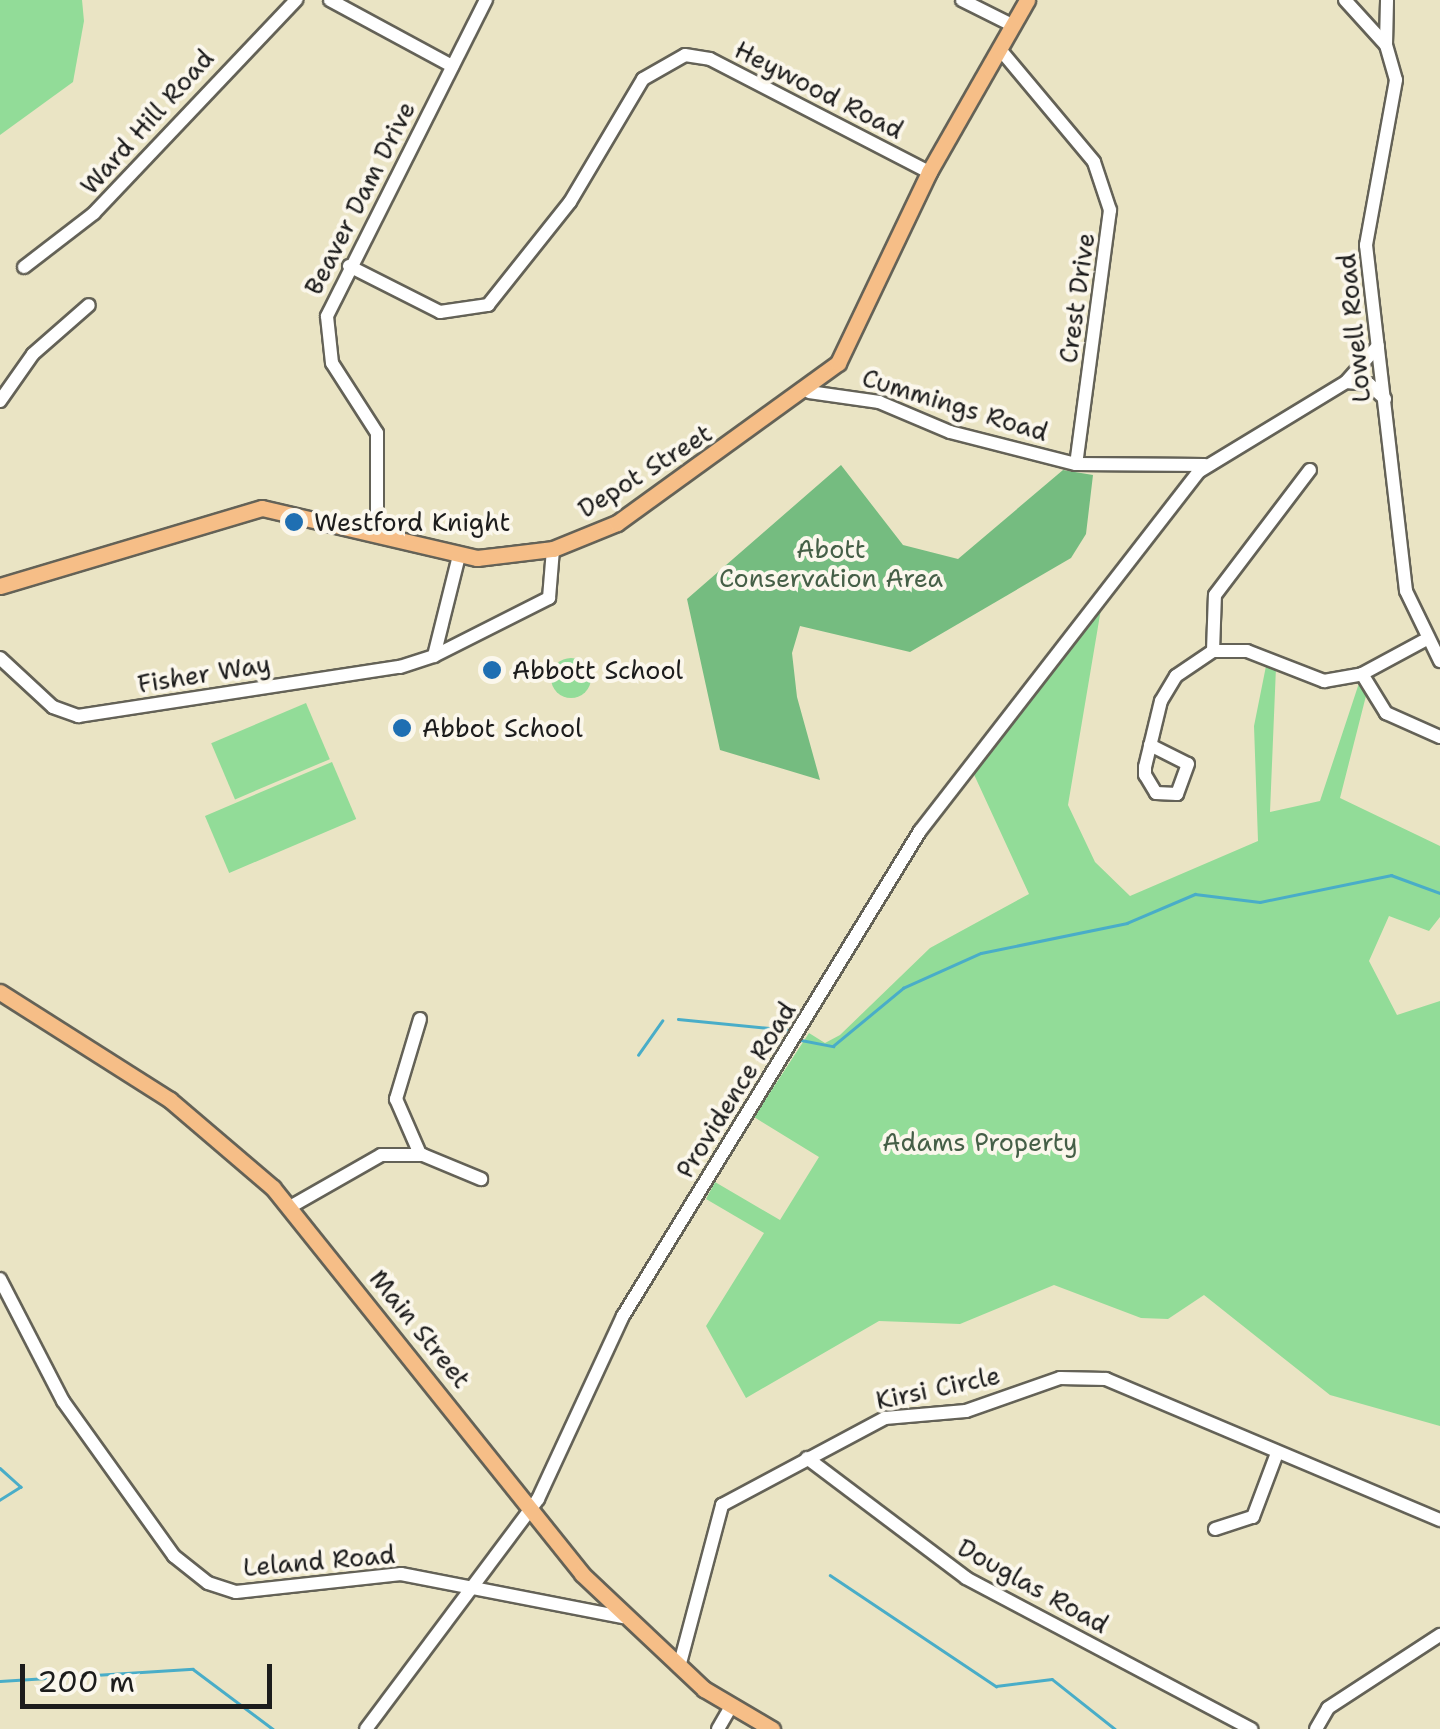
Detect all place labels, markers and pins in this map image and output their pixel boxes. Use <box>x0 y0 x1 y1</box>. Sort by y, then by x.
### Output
place label: Westford Knight <box>314 507 510 537</box>
marker: Westford Knight <box>283 511 305 533</box>
place label: Abbott School <box>512 655 683 685</box>
marker: Abbott School <box>481 659 503 681</box>
place label: Abbot School <box>422 713 583 743</box>
marker: Abbot School <box>391 717 413 739</box>

